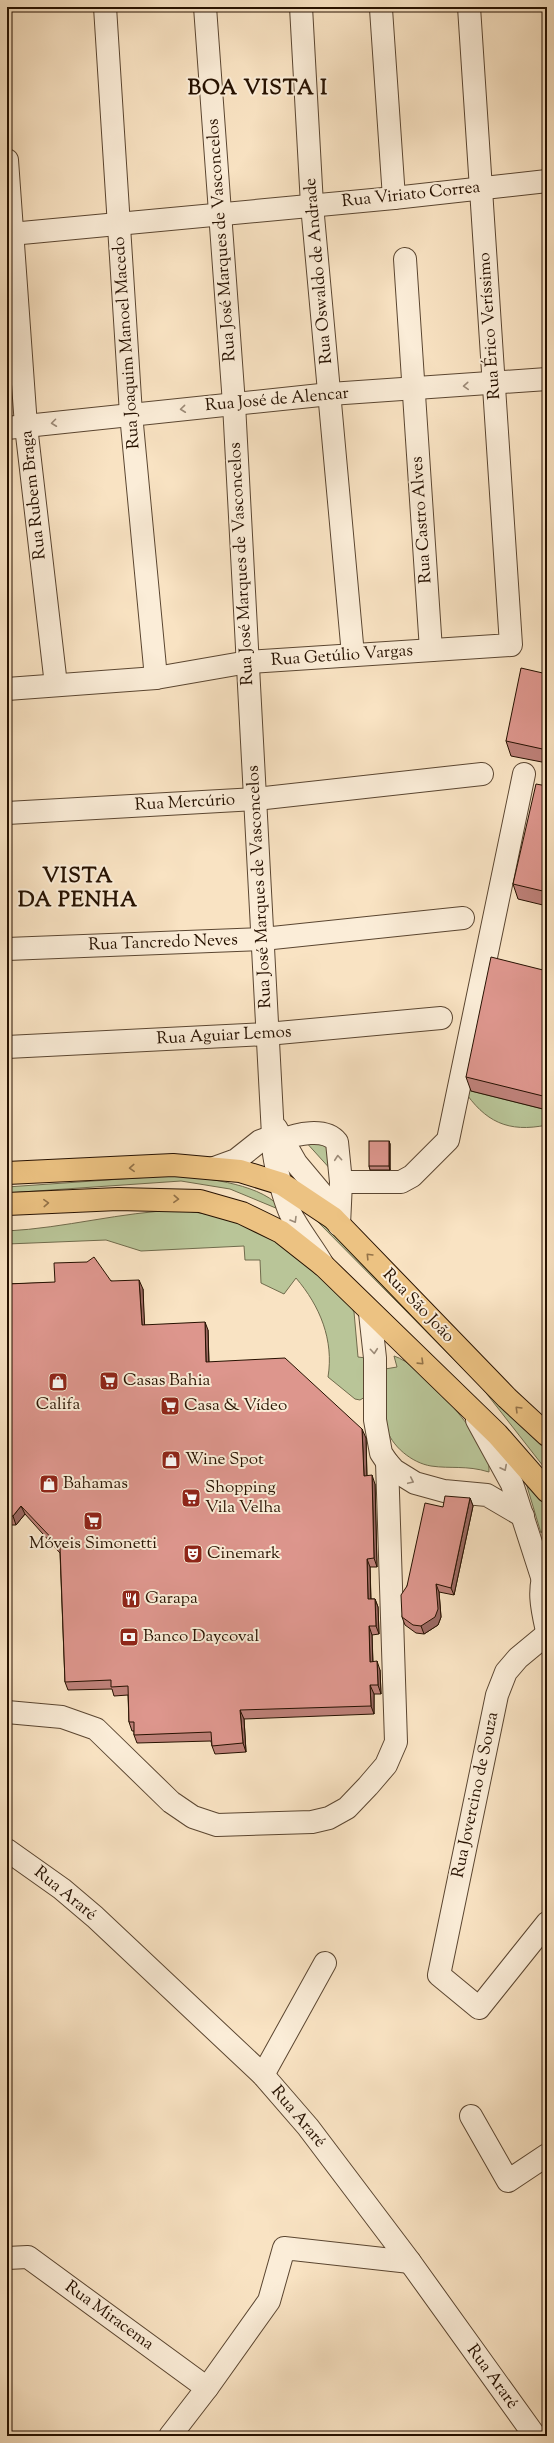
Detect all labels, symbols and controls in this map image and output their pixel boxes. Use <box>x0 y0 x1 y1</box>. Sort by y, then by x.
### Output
district label: BOA VISTA I <box>188 74 328 104</box>
street label: Rua José Marques de Vasconcelos <box>202 117 242 362</box>
street label: Rua Viriato Correa <box>341 176 482 214</box>
street label: Rua Oswaldo de Andrade <box>299 177 339 365</box>
street label: Rua Joaquim Manoel Macedo <box>108 236 146 450</box>
street label: Rua Érico Veríssimo <box>473 252 507 400</box>
one-way arrow <box>463 381 469 390</box>
street label: Rua José de Alencar <box>204 382 351 418</box>
one-way arrow <box>180 404 186 413</box>
one-way arrow <box>51 418 57 427</box>
street label: Rua Rubem Braga <box>15 429 53 561</box>
street label: Rua José Marques de Vasconcelos <box>224 441 260 686</box>
street label: Rua Castro Alves <box>406 455 438 584</box>
street label: Rua Getúlio Vargas <box>270 639 414 673</box>
street label: Rua José Marques de Vasconcelos <box>242 764 278 1009</box>
street label: Rua Mercúrio <box>134 788 236 818</box>
district label: VISTA DA PENHA <box>18 862 138 916</box>
street label: Rua Tancredo Neves <box>88 928 238 958</box>
street label: Rua Aguiar Lemos <box>156 1020 292 1052</box>
one-way arrow <box>334 1155 343 1161</box>
one-way arrow <box>129 1163 135 1172</box>
one-way arrow <box>173 1195 179 1204</box>
one-way arrow <box>43 1198 49 1207</box>
one-way arrow <box>290 1216 297 1223</box>
one-way arrow <box>366 1253 374 1261</box>
street label: Rua São João <box>376 1264 460 1348</box>
one-way arrow <box>370 1348 379 1354</box>
one-way arrow <box>416 1357 424 1365</box>
place label: Casas Bahia <box>123 1369 210 1393</box>
supermarket icon: Casas Bahia <box>98 1370 120 1392</box>
shop icon: Califa <box>47 1371 69 1393</box>
place label: Califa <box>36 1393 80 1417</box>
place label: Casa & Vídeo <box>184 1394 287 1418</box>
supermarket icon: Casa & Vídeo <box>159 1395 181 1417</box>
one-way arrow <box>515 1406 523 1414</box>
place label: Wine Spot <box>185 1448 264 1472</box>
shop icon: Wine Spot <box>160 1449 182 1471</box>
one-way arrow <box>499 1464 507 1471</box>
place label: Bahamas <box>63 1472 128 1496</box>
shop icon: Bahamas <box>38 1473 60 1495</box>
place label: Shopping Vila Velha <box>205 1476 281 1520</box>
one-way arrow <box>406 1476 414 1484</box>
supermarket icon: Shopping Vila Velha <box>180 1487 202 1509</box>
supermarket icon: Móveis Simonetti <box>82 1510 104 1532</box>
place label: Móveis Simonetti <box>29 1532 157 1556</box>
place label: Cinemark <box>207 1542 280 1566</box>
theatre icon: Cinemark <box>182 1543 204 1565</box>
place label: Garapa <box>145 1587 198 1611</box>
restaurant icon: Garapa <box>120 1588 142 1610</box>
place label: Banco Daycoval <box>143 1625 259 1649</box>
bank icon: Banco Daycoval <box>118 1626 140 1648</box>
street label: Rua Jovercino de Souza <box>447 1710 505 1880</box>
street label: Rua Araré <box>28 1861 102 1927</box>
street label: Rua Araré <box>265 2081 331 2153</box>
street label: Rua Miracema <box>60 2275 159 2357</box>
street label: Rua Araré <box>460 2340 524 2414</box>

